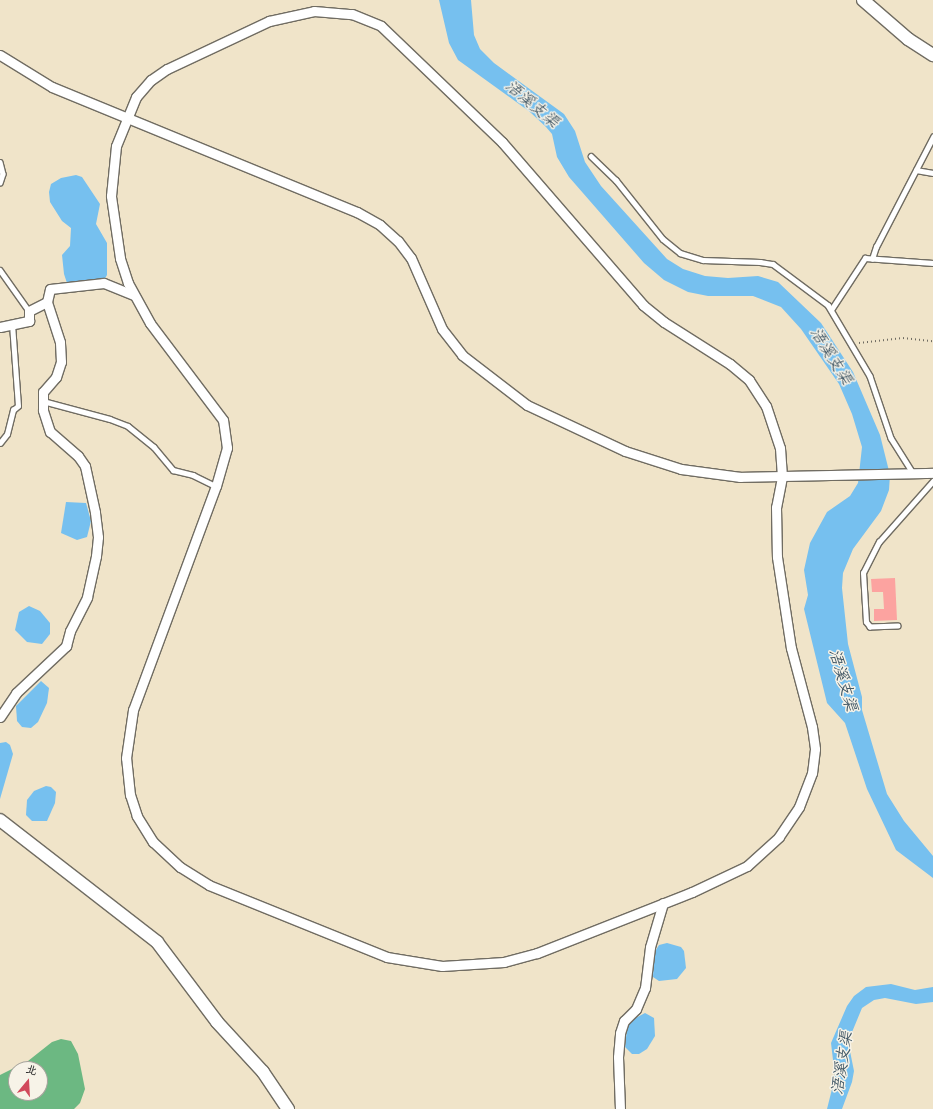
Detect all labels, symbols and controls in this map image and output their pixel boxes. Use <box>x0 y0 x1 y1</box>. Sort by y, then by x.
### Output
water label: 浯溪支渠 <box>501 76 563 132</box>
water label: 浯溪支渠 <box>806 324 856 388</box>
water label: 浯溪支渠 <box>825 647 861 713</box>
water label: 浯溪支渠 <box>828 1030 856 1096</box>
north arrow <box>8 1061 48 1101</box>
text: 北 <box>24 1062 39 1078</box>

